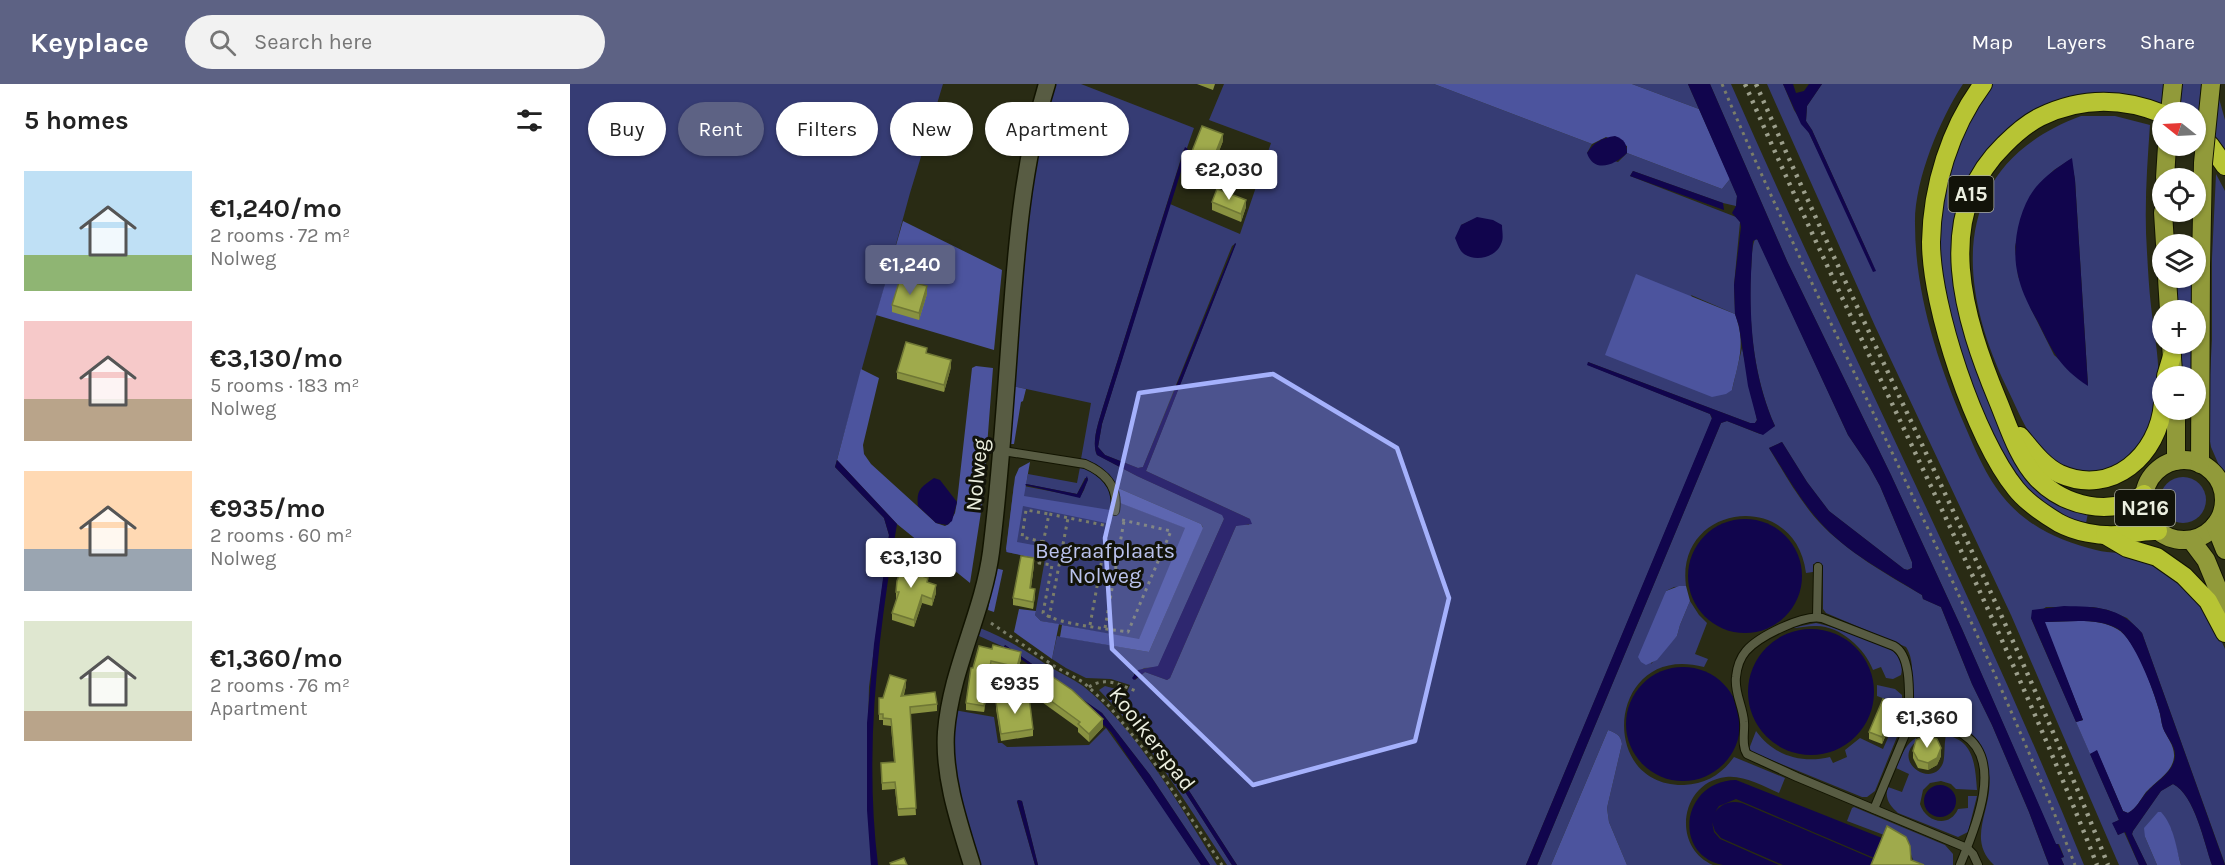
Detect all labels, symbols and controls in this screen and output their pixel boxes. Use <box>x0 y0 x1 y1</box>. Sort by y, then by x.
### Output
search box <box>185 15 605 69</box>
text: Keyplace <box>30 26 149 59</box>
icon: search <box>206 26 239 59</box>
text: Search here <box>254 29 372 55</box>
text: Map <box>1971 30 2013 54</box>
text: Layers <box>2046 30 2107 54</box>
text: Share <box>2140 30 2195 54</box>
chip: Buy <box>588 102 666 156</box>
chip: Rent <box>678 102 764 156</box>
chip: Filters <box>776 102 878 156</box>
chip: New <box>890 102 973 156</box>
chip: Apartment <box>985 102 1129 156</box>
north arrow <box>2152 102 2206 156</box>
map controls <box>2152 102 2206 420</box>
icon: filters <box>513 104 546 137</box>
text: 5 homes <box>24 105 129 136</box>
pin: €2,030 <box>1180 150 1278 201</box>
text: €2,030 <box>1195 158 1263 181</box>
button: locate <box>2152 168 2206 222</box>
road number: A15 <box>1948 176 1994 212</box>
text: €1,240/mo <box>210 193 342 224</box>
icon: home <box>72 195 144 267</box>
text: 2 rooms · 72 m² <box>210 224 350 247</box>
button: layers <box>2152 234 2206 288</box>
pin: €1,240 <box>861 245 959 296</box>
text: Nolweg <box>210 247 276 270</box>
text: €1,240 <box>879 253 941 276</box>
button: + <box>2152 300 2206 354</box>
text: €3,130/mo <box>210 343 343 374</box>
icon: home <box>72 345 144 417</box>
button: − <box>2152 366 2206 420</box>
text: 5 rooms · 183 m² <box>210 374 360 397</box>
text: Nolweg <box>210 397 276 420</box>
street label: Nolweg <box>960 437 994 513</box>
road number: N216 <box>2115 490 2175 526</box>
text: €935/mo <box>210 493 325 524</box>
icon: home <box>72 495 144 567</box>
text: 2 rooms · 60 m² <box>210 524 353 547</box>
pin: €3,130 <box>862 538 960 589</box>
park label: Begraafplaats Nolweg <box>1035 538 1175 589</box>
text: €3,130 <box>880 546 942 569</box>
text: Nolweg <box>210 547 276 570</box>
text: €1,360/mo <box>210 643 342 674</box>
icon: home <box>72 645 144 717</box>
pin: €935 <box>979 664 1051 715</box>
text: €935 <box>991 672 1039 695</box>
text: 2 rooms · 76 m² <box>210 674 350 697</box>
street label: Kooikerspad <box>1103 682 1201 796</box>
text: Apartment <box>210 697 308 720</box>
pin: €1,360 <box>1878 698 1976 749</box>
text: €1,360 <box>1896 706 1958 729</box>

